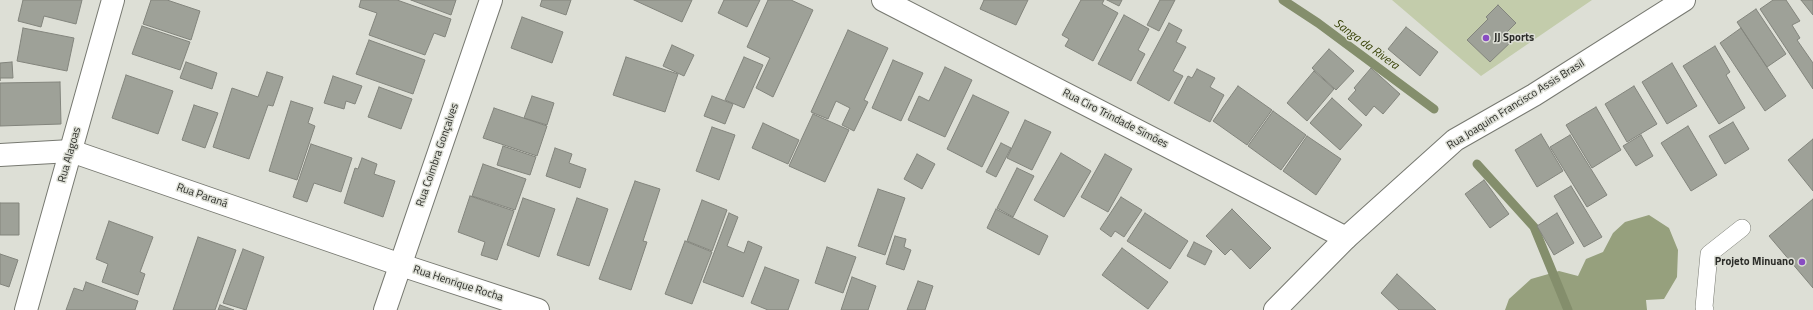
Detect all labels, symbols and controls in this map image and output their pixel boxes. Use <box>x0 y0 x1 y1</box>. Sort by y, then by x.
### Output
water label: Sanga da Rivera <box>1331 17 1401 73</box>
place label: JJ Sports <box>1494 31 1534 45</box>
marker: JJ Sports <box>1481 33 1491 43</box>
street label: Rua Joaquim Francisco Assis Brasil <box>1445 57 1587 153</box>
street label: Rua Ciro Trindade Simões <box>1060 87 1170 151</box>
street label: Rua Coimbra Gonçalves <box>414 102 462 208</box>
street label: Rua Alagoas <box>56 126 84 184</box>
street label: Rua Paraná <box>175 181 229 211</box>
place label: Projeto Minuano <box>1715 255 1794 269</box>
marker: Projeto Minuano <box>1797 257 1807 267</box>
street label: Rua Henrique Rocha <box>411 263 505 305</box>

